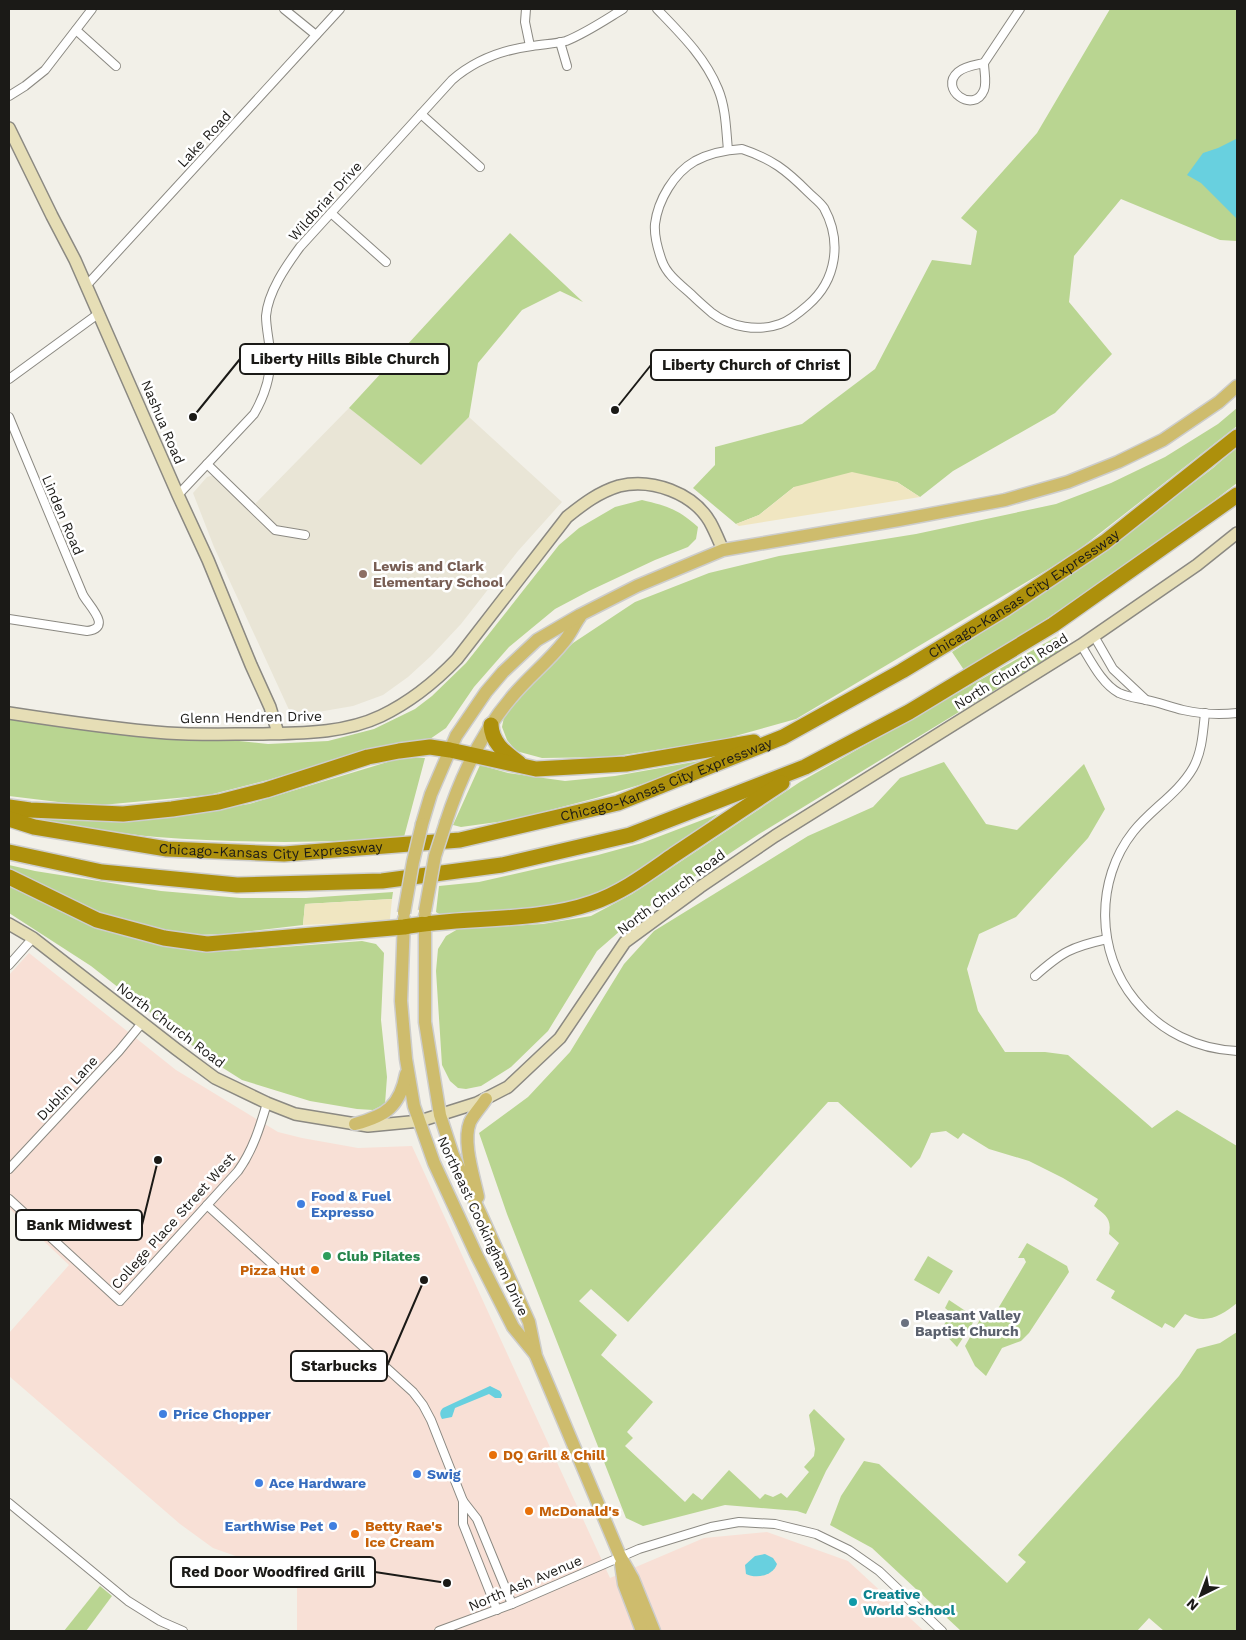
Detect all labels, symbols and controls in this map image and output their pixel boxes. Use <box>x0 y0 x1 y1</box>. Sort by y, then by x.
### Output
street label: Lake Road <box>174 108 234 170</box>
street label: Wildbriar Drive <box>285 158 365 244</box>
callout: Liberty Hills Bible Church <box>240 344 449 374</box>
text: Liberty Hills Bible Church <box>250 350 440 368</box>
callout: Liberty Church of Christ <box>651 350 850 380</box>
text: Liberty Church of Christ <box>662 356 840 374</box>
street label: Nashua Road <box>138 378 188 466</box>
street label: Linden Road <box>39 473 87 557</box>
street label: Chicago-Kansas City Expressway <box>925 525 1123 661</box>
place label: Lewis and Clark Elementary School <box>373 558 504 590</box>
marker: Lewis and Clark Elementary School <box>357 568 369 580</box>
street label: North Church Road <box>951 630 1071 712</box>
street label: Glenn Hendren Drive <box>180 708 322 726</box>
street label: Chicago-Kansas City Expressway <box>559 734 775 824</box>
street label: Chicago-Kansas City Expressway <box>158 838 384 862</box>
street label: North Church Road <box>614 846 728 938</box>
street label: North Church Road <box>114 979 228 1071</box>
street label: Dublin Lane <box>33 1053 101 1123</box>
street label: Northeast Cookingham Drive <box>434 1134 532 1318</box>
street label: College Place Street West <box>108 1150 238 1292</box>
place label: Food & Fuel Expresso <box>311 1188 392 1220</box>
marker: Food & Fuel Expresso <box>295 1198 307 1210</box>
callout: Bank Midwest <box>16 1210 142 1240</box>
text: Bank Midwest <box>26 1216 132 1234</box>
place label: Club Pilates <box>337 1248 421 1264</box>
marker: Club Pilates <box>321 1250 333 1262</box>
place label: Pizza Hut <box>240 1262 305 1278</box>
marker: Pizza Hut <box>309 1264 321 1276</box>
place label: Pleasant Valley Baptist Church <box>915 1307 1021 1339</box>
marker: Pleasant Valley Baptist Church <box>899 1317 911 1329</box>
callout: Starbucks <box>291 1351 387 1381</box>
text: Starbucks <box>301 1357 377 1375</box>
place label: Price Chopper <box>173 1406 271 1422</box>
marker: Price Chopper <box>157 1408 169 1420</box>
place label: DQ Grill & Chill <box>503 1447 605 1463</box>
marker: DQ Grill & Chill <box>487 1449 499 1461</box>
place label: Swig <box>427 1466 461 1482</box>
marker: Swig <box>411 1468 423 1480</box>
place label: Ace Hardware <box>269 1475 366 1491</box>
marker: Ace Hardware <box>253 1477 265 1489</box>
place label: McDonald's <box>539 1503 620 1519</box>
marker: McDonald's <box>523 1505 535 1517</box>
place label: EarthWise Pet <box>225 1518 323 1534</box>
place label: Betty Rae's Ice Cream <box>365 1518 443 1550</box>
marker: EarthWise Pet <box>327 1520 339 1532</box>
marker: Betty Rae's Ice Cream <box>349 1528 361 1540</box>
street label: North Ash Avenue <box>466 1552 584 1614</box>
callout: Red Door Woodfired Grill <box>171 1557 375 1587</box>
text: Red Door Woodfired Grill <box>181 1563 365 1581</box>
north arrow <box>1176 1570 1226 1620</box>
place label: Creative World School <box>863 1586 955 1618</box>
text: N <box>1183 1595 1202 1614</box>
marker: Creative World School <box>847 1596 859 1608</box>

